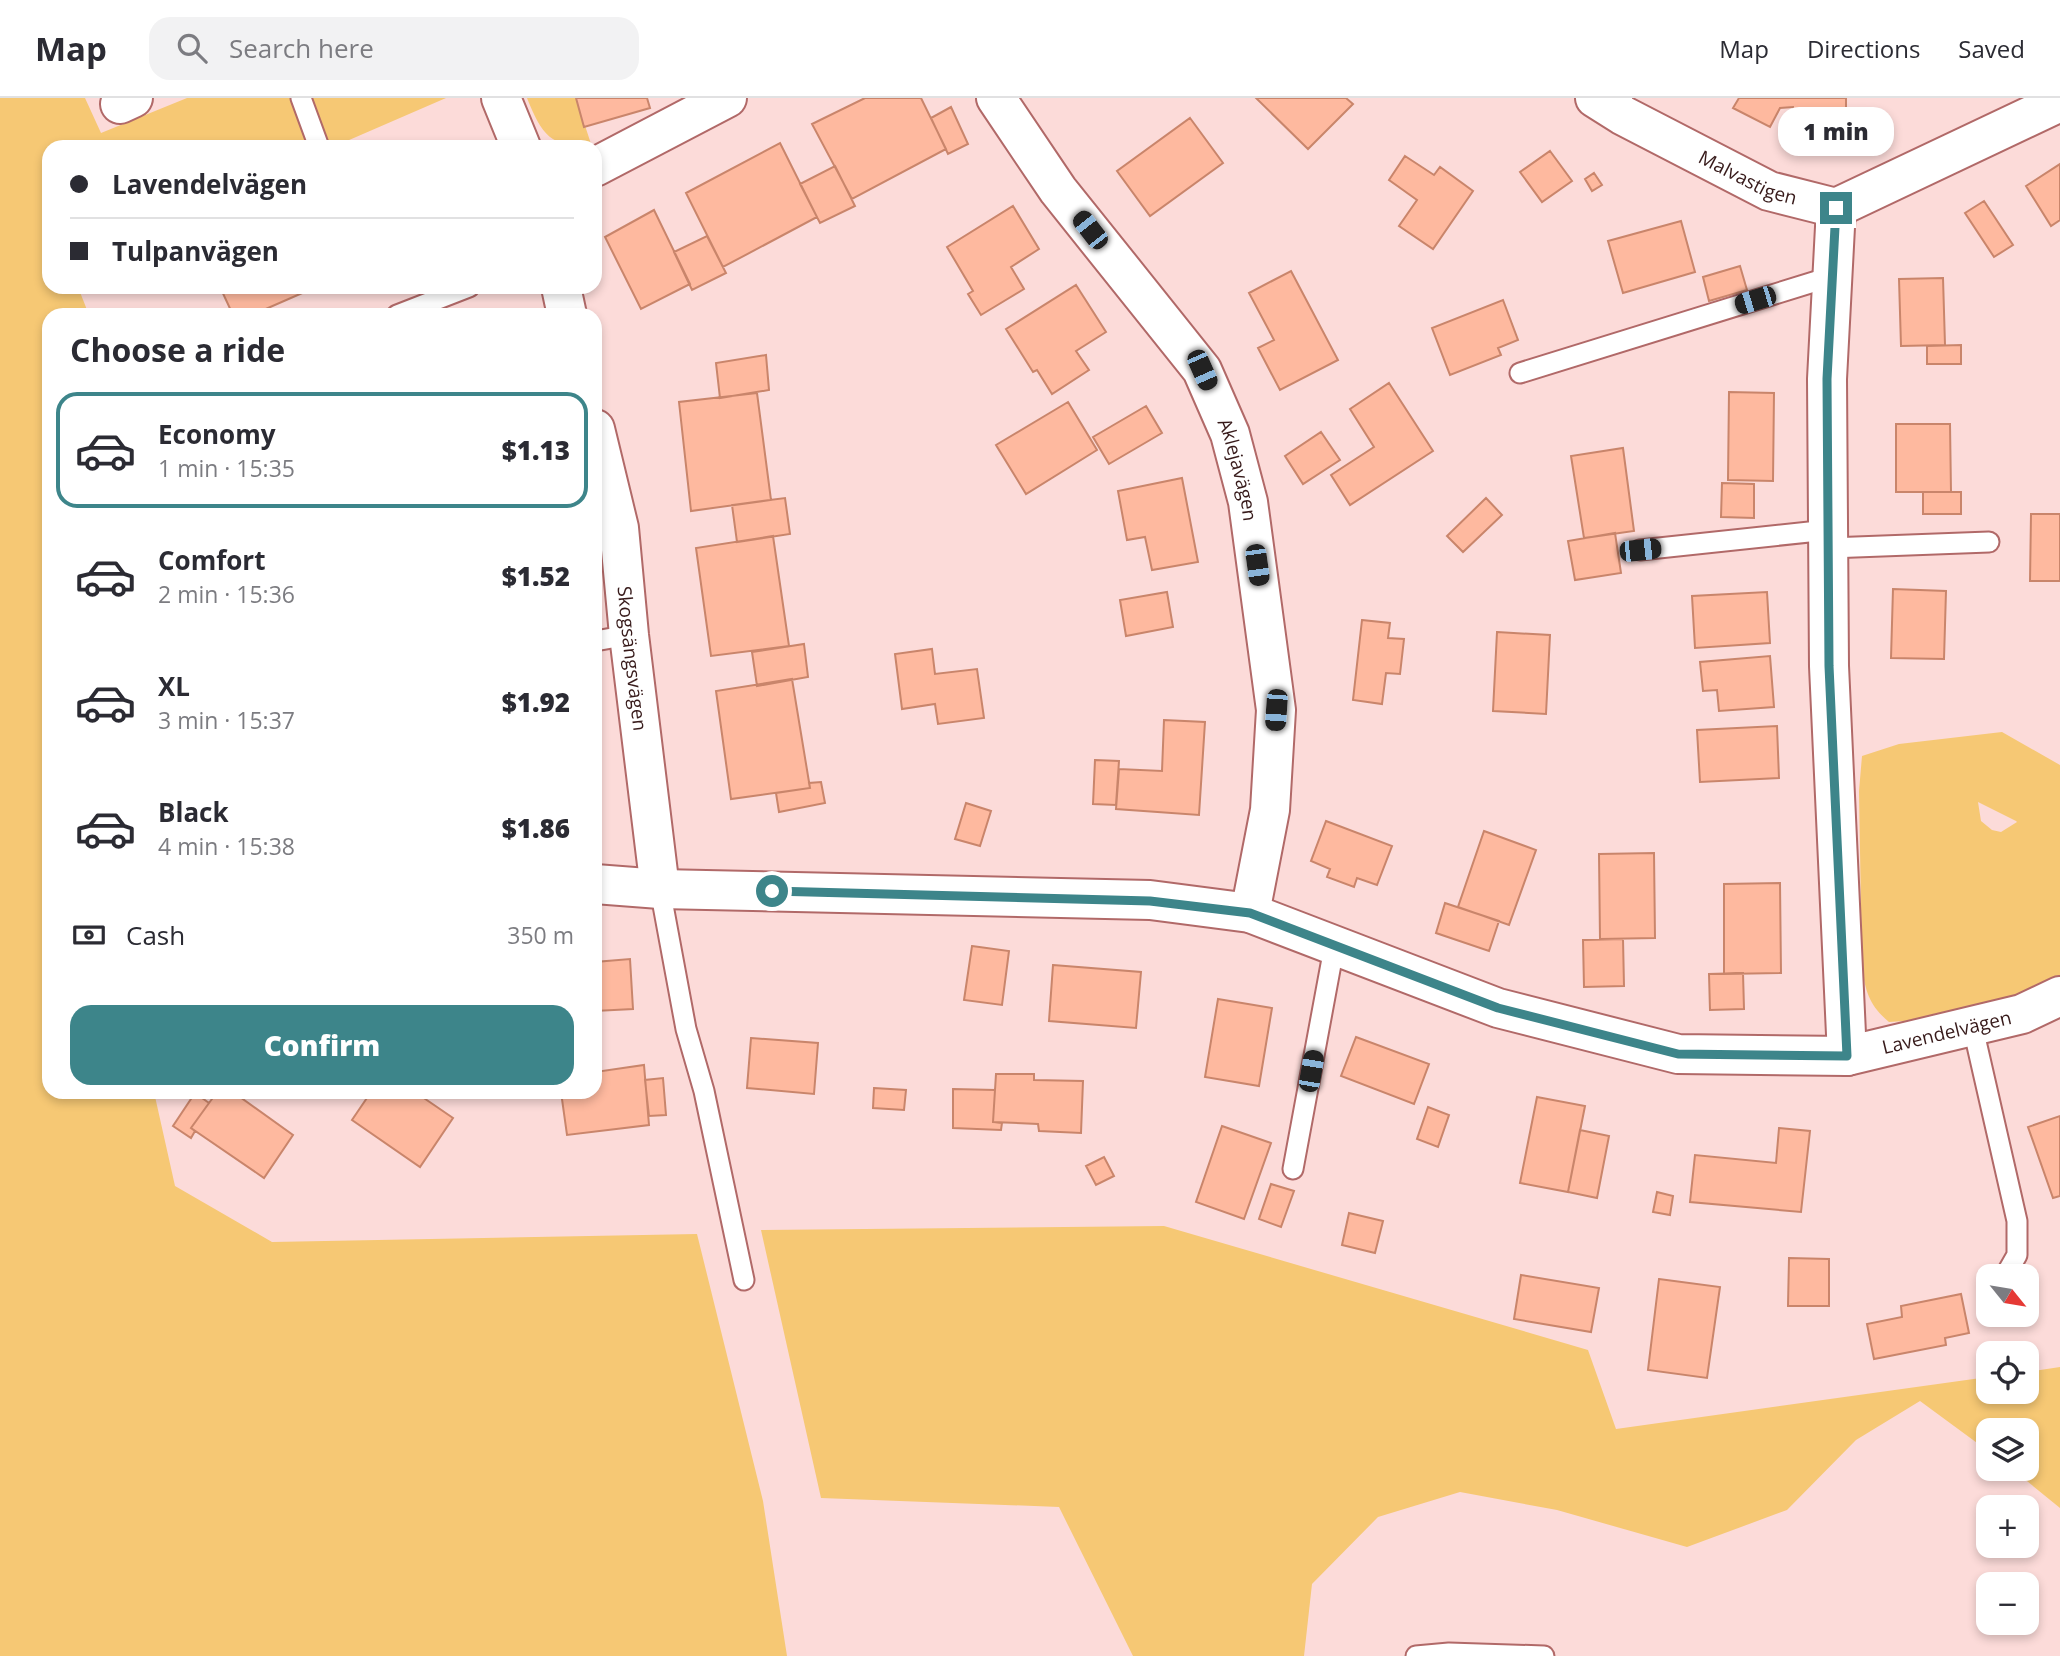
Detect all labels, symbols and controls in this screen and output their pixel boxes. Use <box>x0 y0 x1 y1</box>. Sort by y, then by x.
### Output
search box <box>149 17 639 80</box>
text: Map <box>35 26 107 71</box>
icon: search <box>173 29 211 67</box>
text: Search here <box>229 30 374 66</box>
text: Map <box>1719 32 1769 65</box>
text: Directions <box>1807 32 1920 65</box>
text: Saved <box>1958 32 2025 65</box>
callout: 1 min <box>1778 106 1894 155</box>
text: 1 min <box>1803 115 1869 147</box>
street label: Malvastigen <box>1694 144 1800 211</box>
text: Lavendelvägen <box>112 166 307 202</box>
route end <box>1820 192 1852 224</box>
car <box>1069 207 1112 253</box>
text: Tulpanvägen <box>112 233 279 269</box>
car <box>1732 284 1779 316</box>
text: Choose a ride <box>70 328 285 371</box>
car <box>1184 347 1221 393</box>
street label: Aklejavägen <box>1212 414 1263 523</box>
text: Economy <box>158 416 276 452</box>
icon: car <box>74 419 137 482</box>
text: $1.13 <box>502 432 570 468</box>
text: 1 min · 15:35 <box>158 452 295 484</box>
car <box>1619 537 1662 563</box>
text: Comfort <box>158 542 265 578</box>
car <box>1244 543 1271 587</box>
icon: car <box>74 545 137 608</box>
text: $1.52 <box>502 558 570 594</box>
text: 2 min · 15:36 <box>158 578 295 610</box>
street label: Skogsängsvägen <box>611 585 654 732</box>
text: XL <box>158 668 190 704</box>
icon: car <box>74 671 137 734</box>
text: $1.92 <box>502 684 570 720</box>
car <box>1265 688 1288 732</box>
text: 3 min · 15:37 <box>158 704 295 736</box>
text: Black <box>158 794 229 830</box>
icon: car <box>74 797 137 860</box>
text: $1.86 <box>502 810 570 846</box>
text: 4 min · 15:38 <box>158 830 295 862</box>
route start <box>756 875 788 907</box>
icon: cash <box>70 916 108 954</box>
text: Cash <box>126 917 185 953</box>
text: 350 m <box>507 919 574 951</box>
street label: Lavendelvägen <box>1879 1004 2014 1060</box>
button: Confirm <box>70 1005 574 1085</box>
car <box>1298 1048 1325 1094</box>
north arrow <box>1976 1264 2039 1326</box>
map controls <box>1976 1264 2039 1635</box>
button: locate <box>1976 1341 2039 1404</box>
button: layers <box>1976 1418 2039 1481</box>
button: + <box>1976 1495 2039 1558</box>
button: − <box>1976 1572 2039 1635</box>

